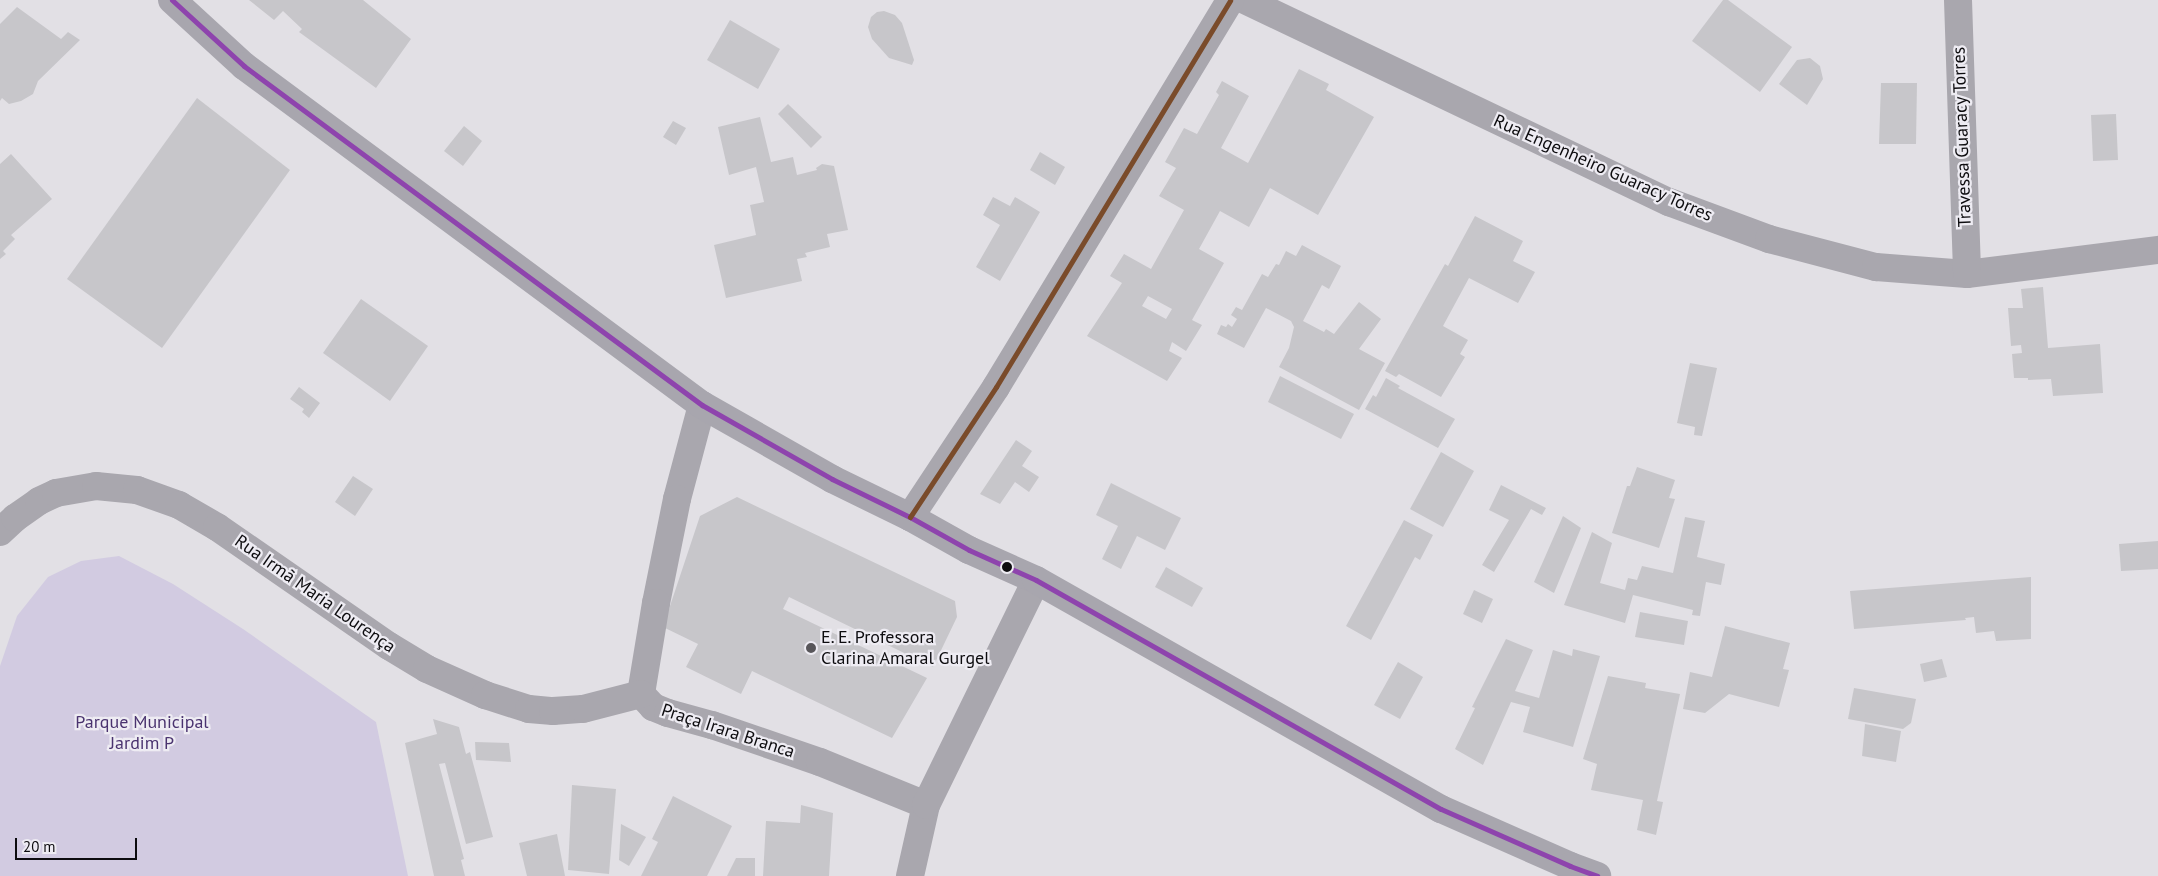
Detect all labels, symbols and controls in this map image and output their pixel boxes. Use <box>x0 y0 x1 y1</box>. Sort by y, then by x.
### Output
street label: Travessa Guaracy Torres <box>1948 46 1976 228</box>
street label: Rua Engenheiro Guaracy Torres <box>1490 110 1716 226</box>
street label: Rua Irmã Maria Lourença <box>230 530 400 658</box>
unlabelled marker <box>1002 562 1012 572</box>
place label: E. E. Professora Clarina Amaral Gurgel <box>821 627 990 670</box>
marker: E. E. Professora Clarina Amaral Gurgel <box>805 642 817 654</box>
street label: Praça Irara Branca <box>659 699 797 763</box>
park label: Parque Municipal Jardim P <box>75 712 209 754</box>
scale bar <box>18 828 140 860</box>
text: 20 m <box>23 837 56 856</box>

